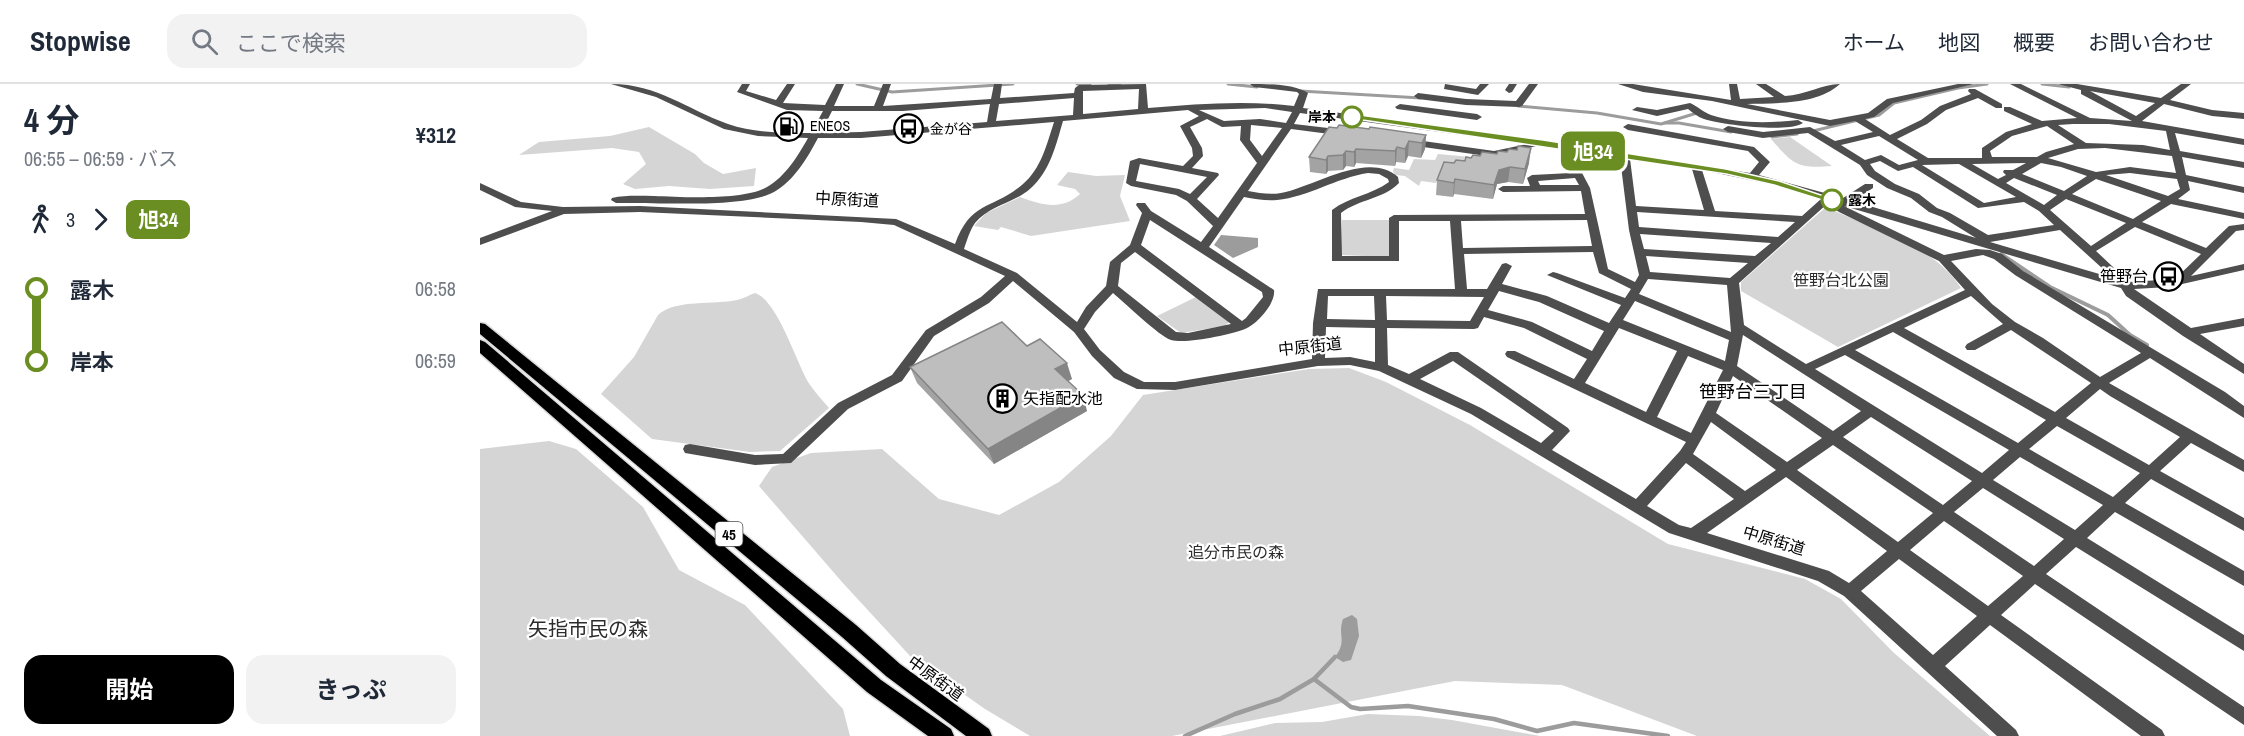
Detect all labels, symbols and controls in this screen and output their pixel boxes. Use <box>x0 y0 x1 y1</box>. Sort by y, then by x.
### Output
search box <box>167 14 587 68</box>
text: Stopwise <box>30 22 131 60</box>
icon: search <box>188 25 221 58</box>
text: ここで検索 <box>236 28 346 58</box>
text: ホーム <box>1843 28 1905 57</box>
text: 地図 <box>1938 28 1980 57</box>
text: 概要 <box>2013 28 2055 57</box>
text: お問い合わせ <box>2088 28 2214 57</box>
text: 4 分 <box>24 98 80 142</box>
marker: 岸本 <box>1341 106 1363 128</box>
place label: 岸本 <box>1308 108 1336 126</box>
fuel station icon: ENEOS <box>773 110 805 142</box>
bus stop icon: 金が谷 <box>893 113 925 145</box>
place label: ENEOS <box>810 117 851 135</box>
text: ¥312 <box>416 120 456 150</box>
place label: 金が谷 <box>930 120 972 138</box>
line badge: 旭34 <box>1558 132 1628 170</box>
text: 旭34 <box>1573 137 1613 166</box>
text: 06:55 – 06:59 · バス <box>24 145 178 172</box>
street label: 中原街道 <box>814 186 880 212</box>
marker: 露木 <box>1821 189 1843 211</box>
place label: 露木 <box>1848 191 1876 209</box>
icon: walk <box>24 203 57 236</box>
icon: forward <box>84 203 117 236</box>
text: 旭34 <box>138 205 178 234</box>
text: 3 <box>66 206 75 233</box>
bus stop icon: 笹野台 <box>2153 260 2185 292</box>
place label: 笹野台 <box>2100 265 2148 287</box>
park label: 笹野台北公園 <box>1793 269 1889 291</box>
text: 露木 <box>70 275 114 305</box>
text: 06:58 <box>415 275 456 302</box>
street label: 中原街道 <box>1277 332 1343 360</box>
text: 岸本 <box>70 347 114 377</box>
text: 06:59 <box>415 347 456 374</box>
district label: 笹野台三丁目 <box>1699 379 1807 404</box>
building icon: 矢指配水池 <box>986 382 1018 414</box>
place label: 矢指配水池 <box>1023 387 1103 409</box>
street label: 中原街道 <box>1740 520 1808 560</box>
road number: 45 <box>716 522 742 546</box>
park label: 追分市民の森 <box>1188 541 1284 563</box>
park label: 矢指市民の森 <box>528 615 648 642</box>
street label: 中原街道 <box>904 650 968 706</box>
button: 開始 <box>24 655 234 724</box>
button: きっぷ <box>246 655 456 724</box>

